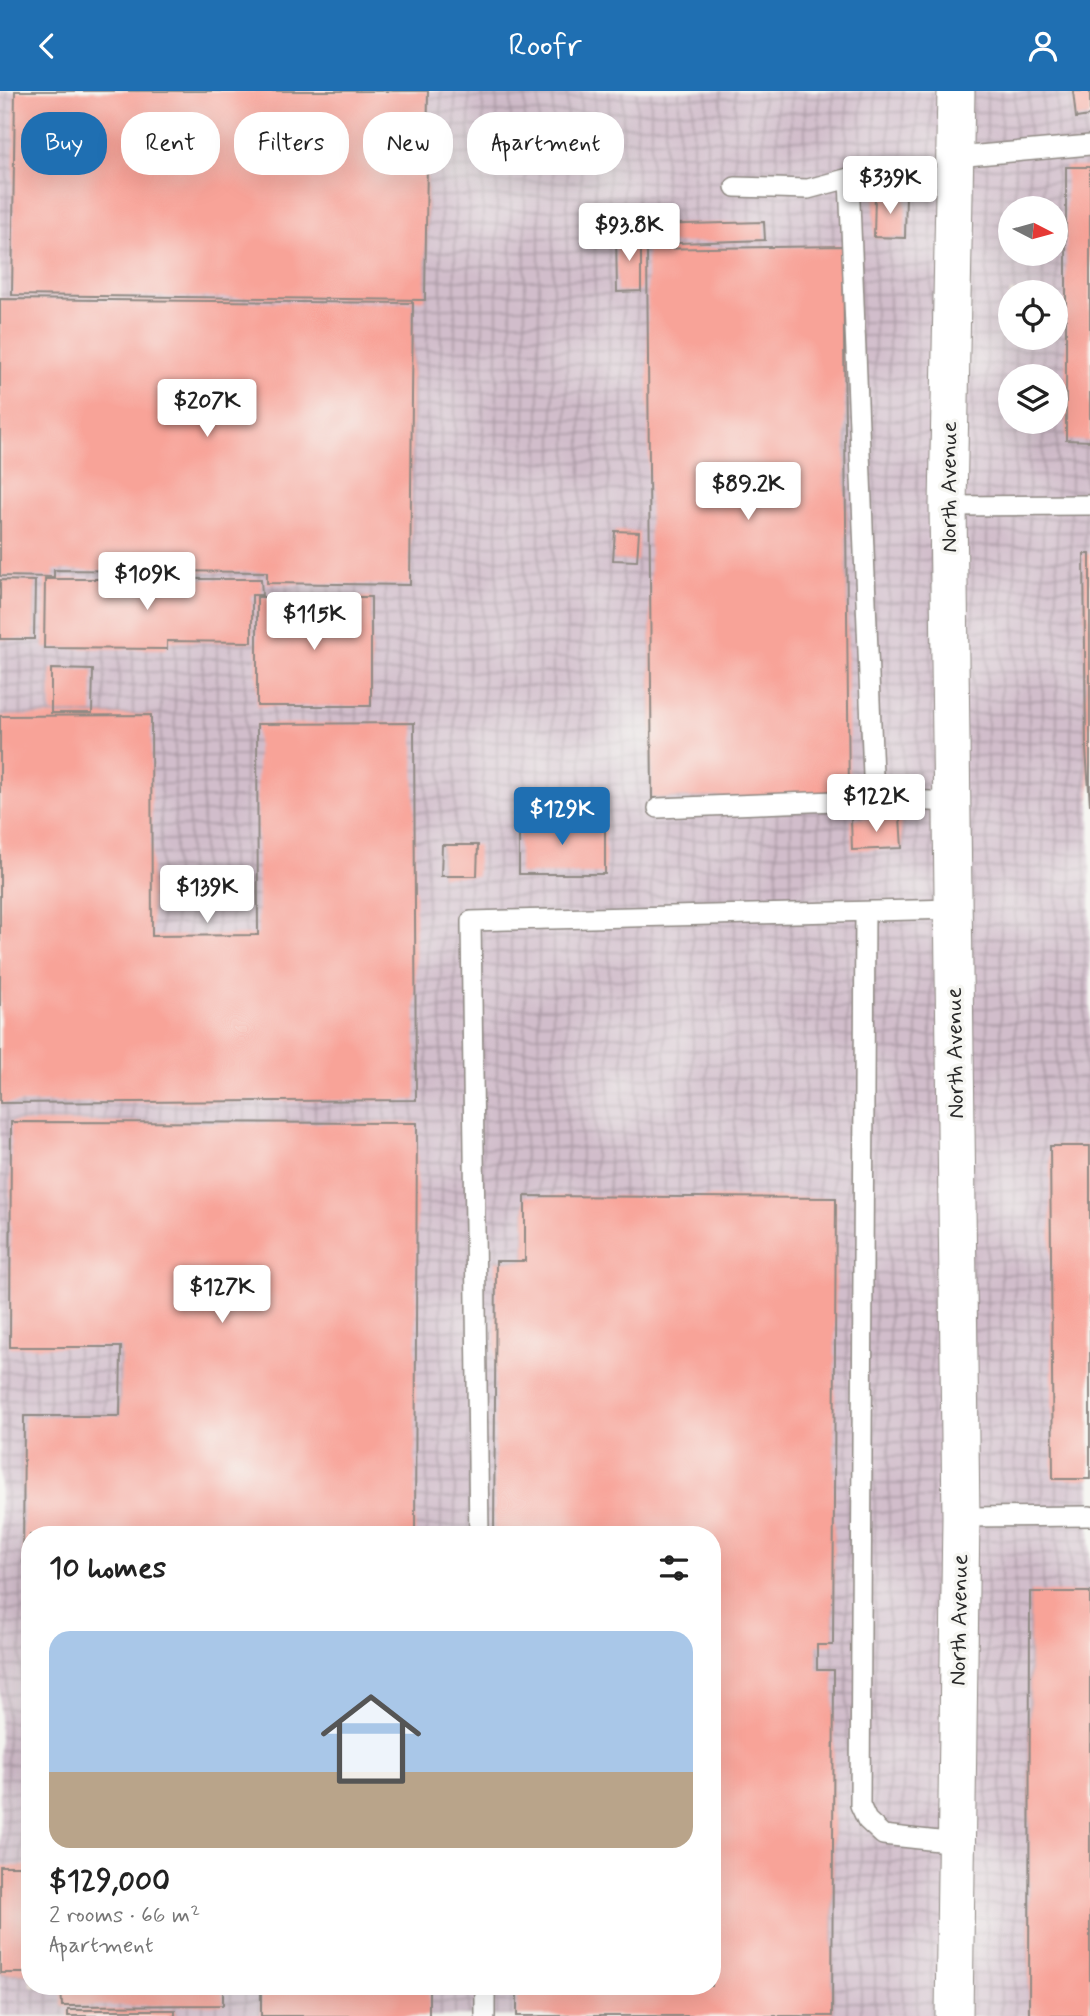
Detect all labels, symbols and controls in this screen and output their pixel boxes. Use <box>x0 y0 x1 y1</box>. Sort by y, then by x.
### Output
text: Roofr <box>508 25 582 67</box>
icon: back <box>28 27 66 65</box>
icon: person <box>1024 27 1062 65</box>
chip: Buy <box>21 112 107 175</box>
chip: Rent <box>121 112 220 175</box>
chip: Filters <box>234 112 349 175</box>
chip: New <box>363 112 453 175</box>
chip: Apartment <box>467 112 624 175</box>
pin: $339K <box>841 157 939 216</box>
text: $339K <box>859 164 921 194</box>
north arrow <box>998 196 1068 266</box>
map controls <box>998 196 1068 434</box>
pin: $93.8K <box>572 204 686 263</box>
text: $93.8K <box>595 211 663 241</box>
button: locate <box>998 280 1068 350</box>
button: layers <box>998 364 1068 434</box>
pin: $207K <box>158 379 256 439</box>
text: $207K <box>173 387 241 417</box>
street label: North Avenue <box>935 421 965 553</box>
pin: $89.2K <box>691 463 805 522</box>
text: $89.2K <box>712 470 784 500</box>
pin: $109K <box>98 553 196 612</box>
text: $109K <box>114 560 180 590</box>
pin: $115K <box>265 593 363 652</box>
text: $115K <box>283 600 345 630</box>
pin: $122K <box>827 775 925 834</box>
text: $122K <box>843 782 909 812</box>
pin: $129K <box>513 787 611 847</box>
text: $129K <box>530 795 594 825</box>
pin: $139K <box>158 865 256 925</box>
text: $139K <box>176 873 238 903</box>
street label: North Avenue <box>940 987 972 1119</box>
pin: $127K <box>173 1265 271 1325</box>
text: $127K <box>189 1273 255 1303</box>
text: 10 homes <box>49 1549 166 1588</box>
icon: filters <box>655 1549 693 1587</box>
street label: North Avenue <box>944 1554 976 1686</box>
icon: home <box>308 1676 434 1802</box>
text: $129,000 <box>49 1862 170 1901</box>
text: 2 rooms · 66 m² <box>49 1901 200 1931</box>
text: Apartment <box>49 1931 154 1961</box>

